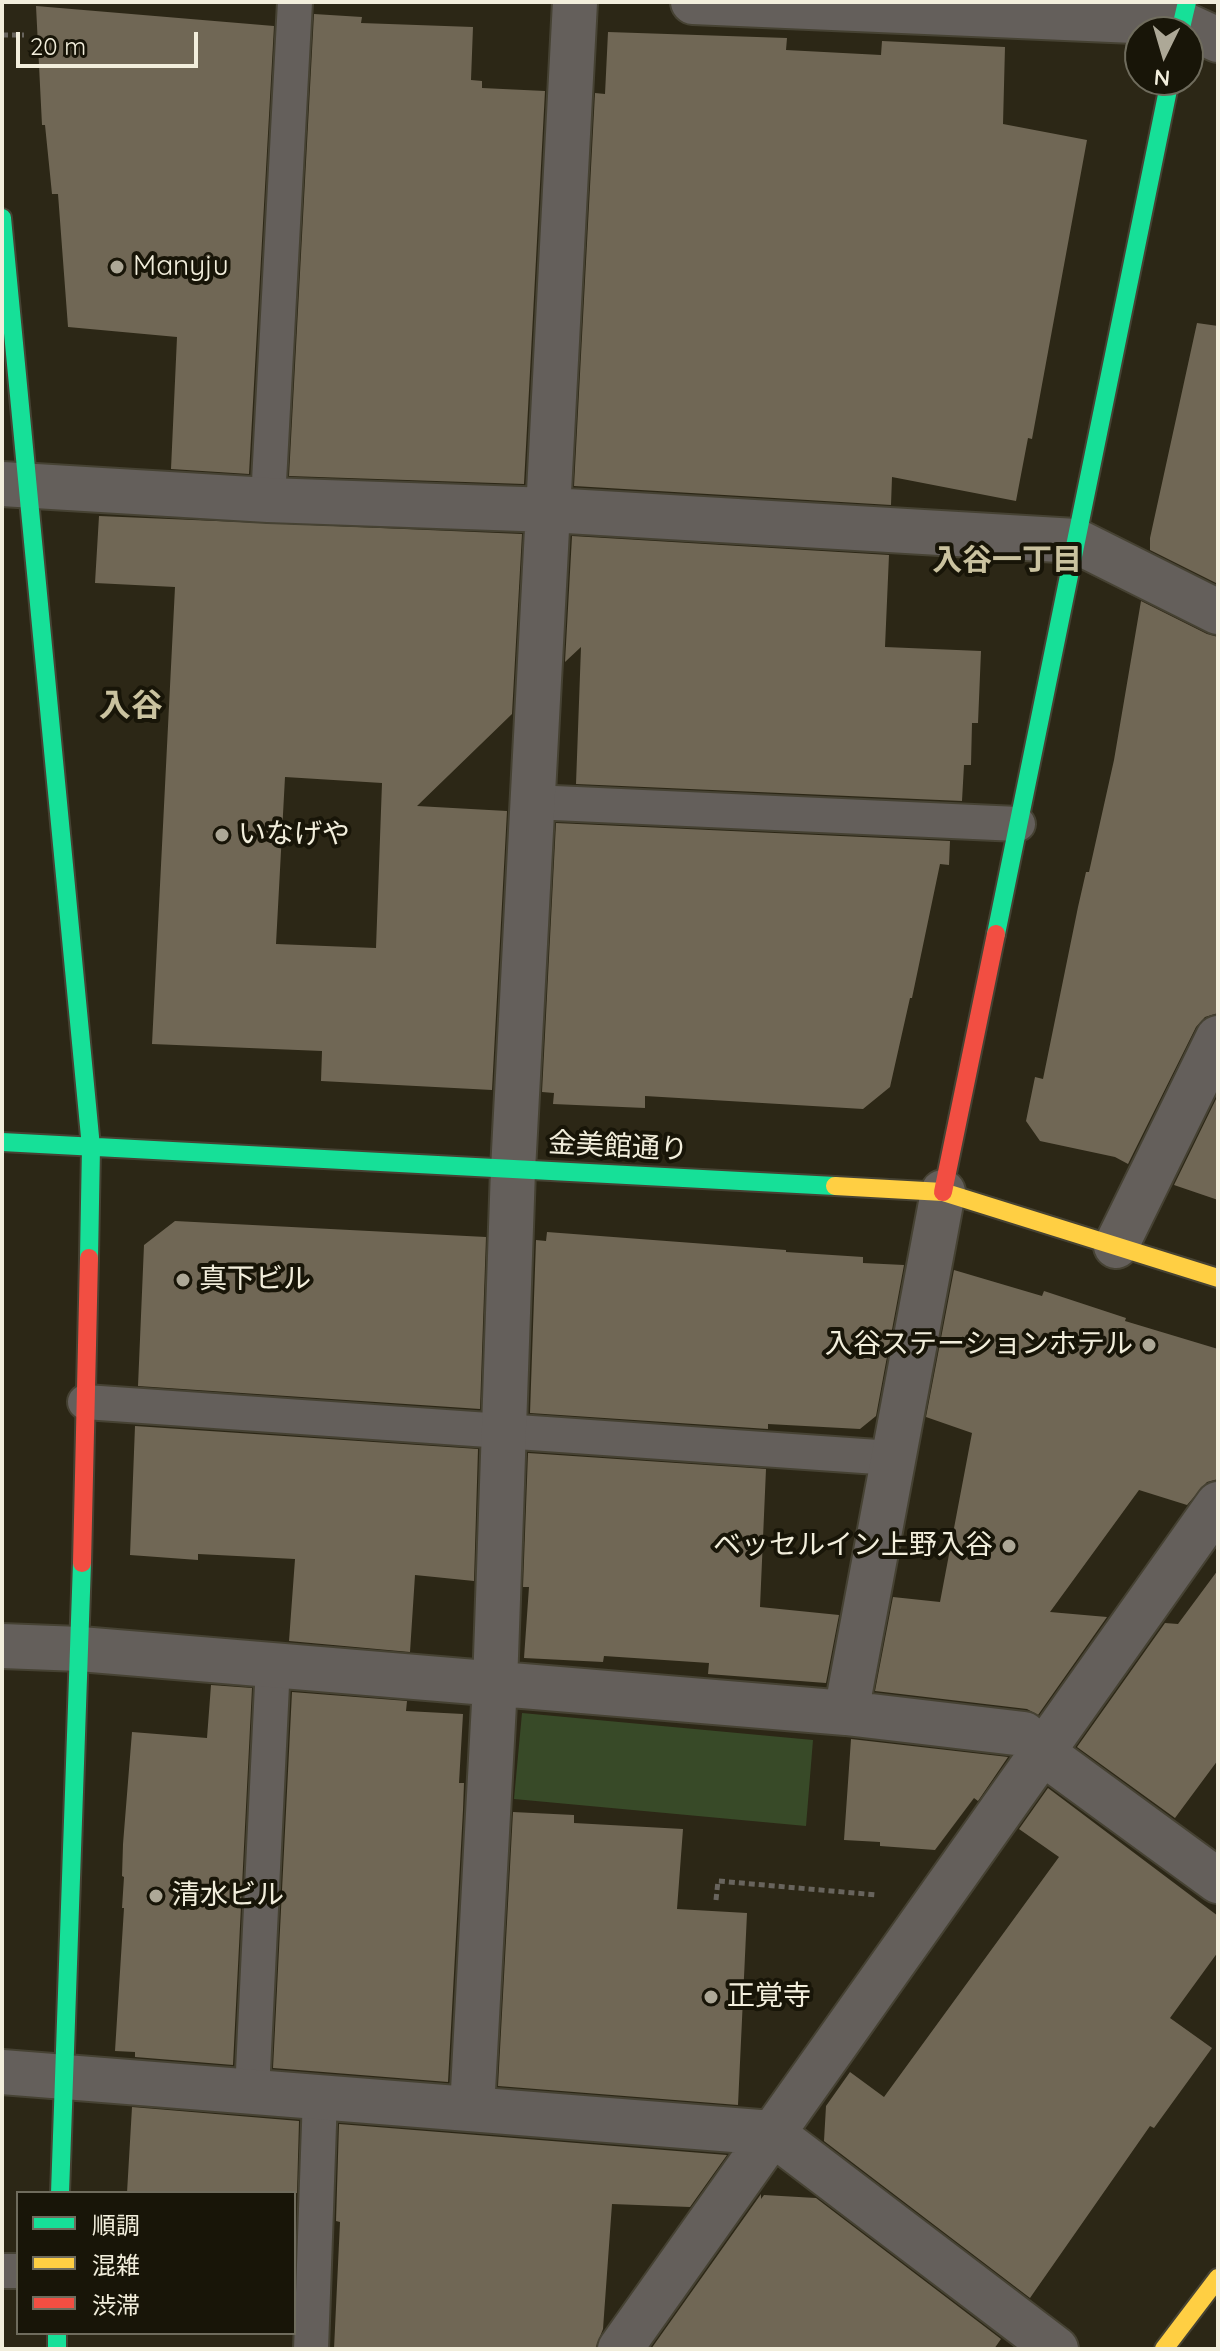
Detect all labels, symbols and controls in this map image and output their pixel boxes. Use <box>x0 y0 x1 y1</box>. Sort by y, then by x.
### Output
scale bar <box>20 16 202 66</box>
north arrow <box>1124 16 1204 96</box>
text: 20 m <box>30 31 86 61</box>
text: N <box>1153 63 1171 93</box>
place label: Manyju <box>133 250 229 284</box>
marker: Manyju <box>108 258 126 276</box>
district label: 入谷一丁目 <box>932 543 1082 579</box>
district label: 入谷 <box>99 687 163 725</box>
place label: いなげや <box>238 818 350 852</box>
marker: いなげや <box>213 826 231 844</box>
street label: 金美館通り <box>547 1127 689 1167</box>
place label: 真下ビル <box>199 1263 311 1297</box>
marker: 真下ビル <box>174 1271 192 1289</box>
place label: 入谷ステーションホテル <box>825 1328 1133 1362</box>
marker: 入谷ステーションホテル <box>1140 1336 1158 1354</box>
place label: ベッセルイン上野入谷 <box>713 1529 993 1563</box>
marker: ベッセルイン上野入谷 <box>1000 1537 1018 1555</box>
place label: 清水ビル <box>172 1879 284 1913</box>
marker: 清水ビル <box>147 1887 165 1905</box>
place label: 正覚寺 <box>727 1980 811 2014</box>
marker: 正覚寺 <box>702 1988 720 2006</box>
legend <box>16 2191 296 2335</box>
text: 順調 <box>92 2210 140 2240</box>
text: 混雑 <box>92 2250 140 2280</box>
text: 渋滞 <box>92 2290 140 2320</box>

